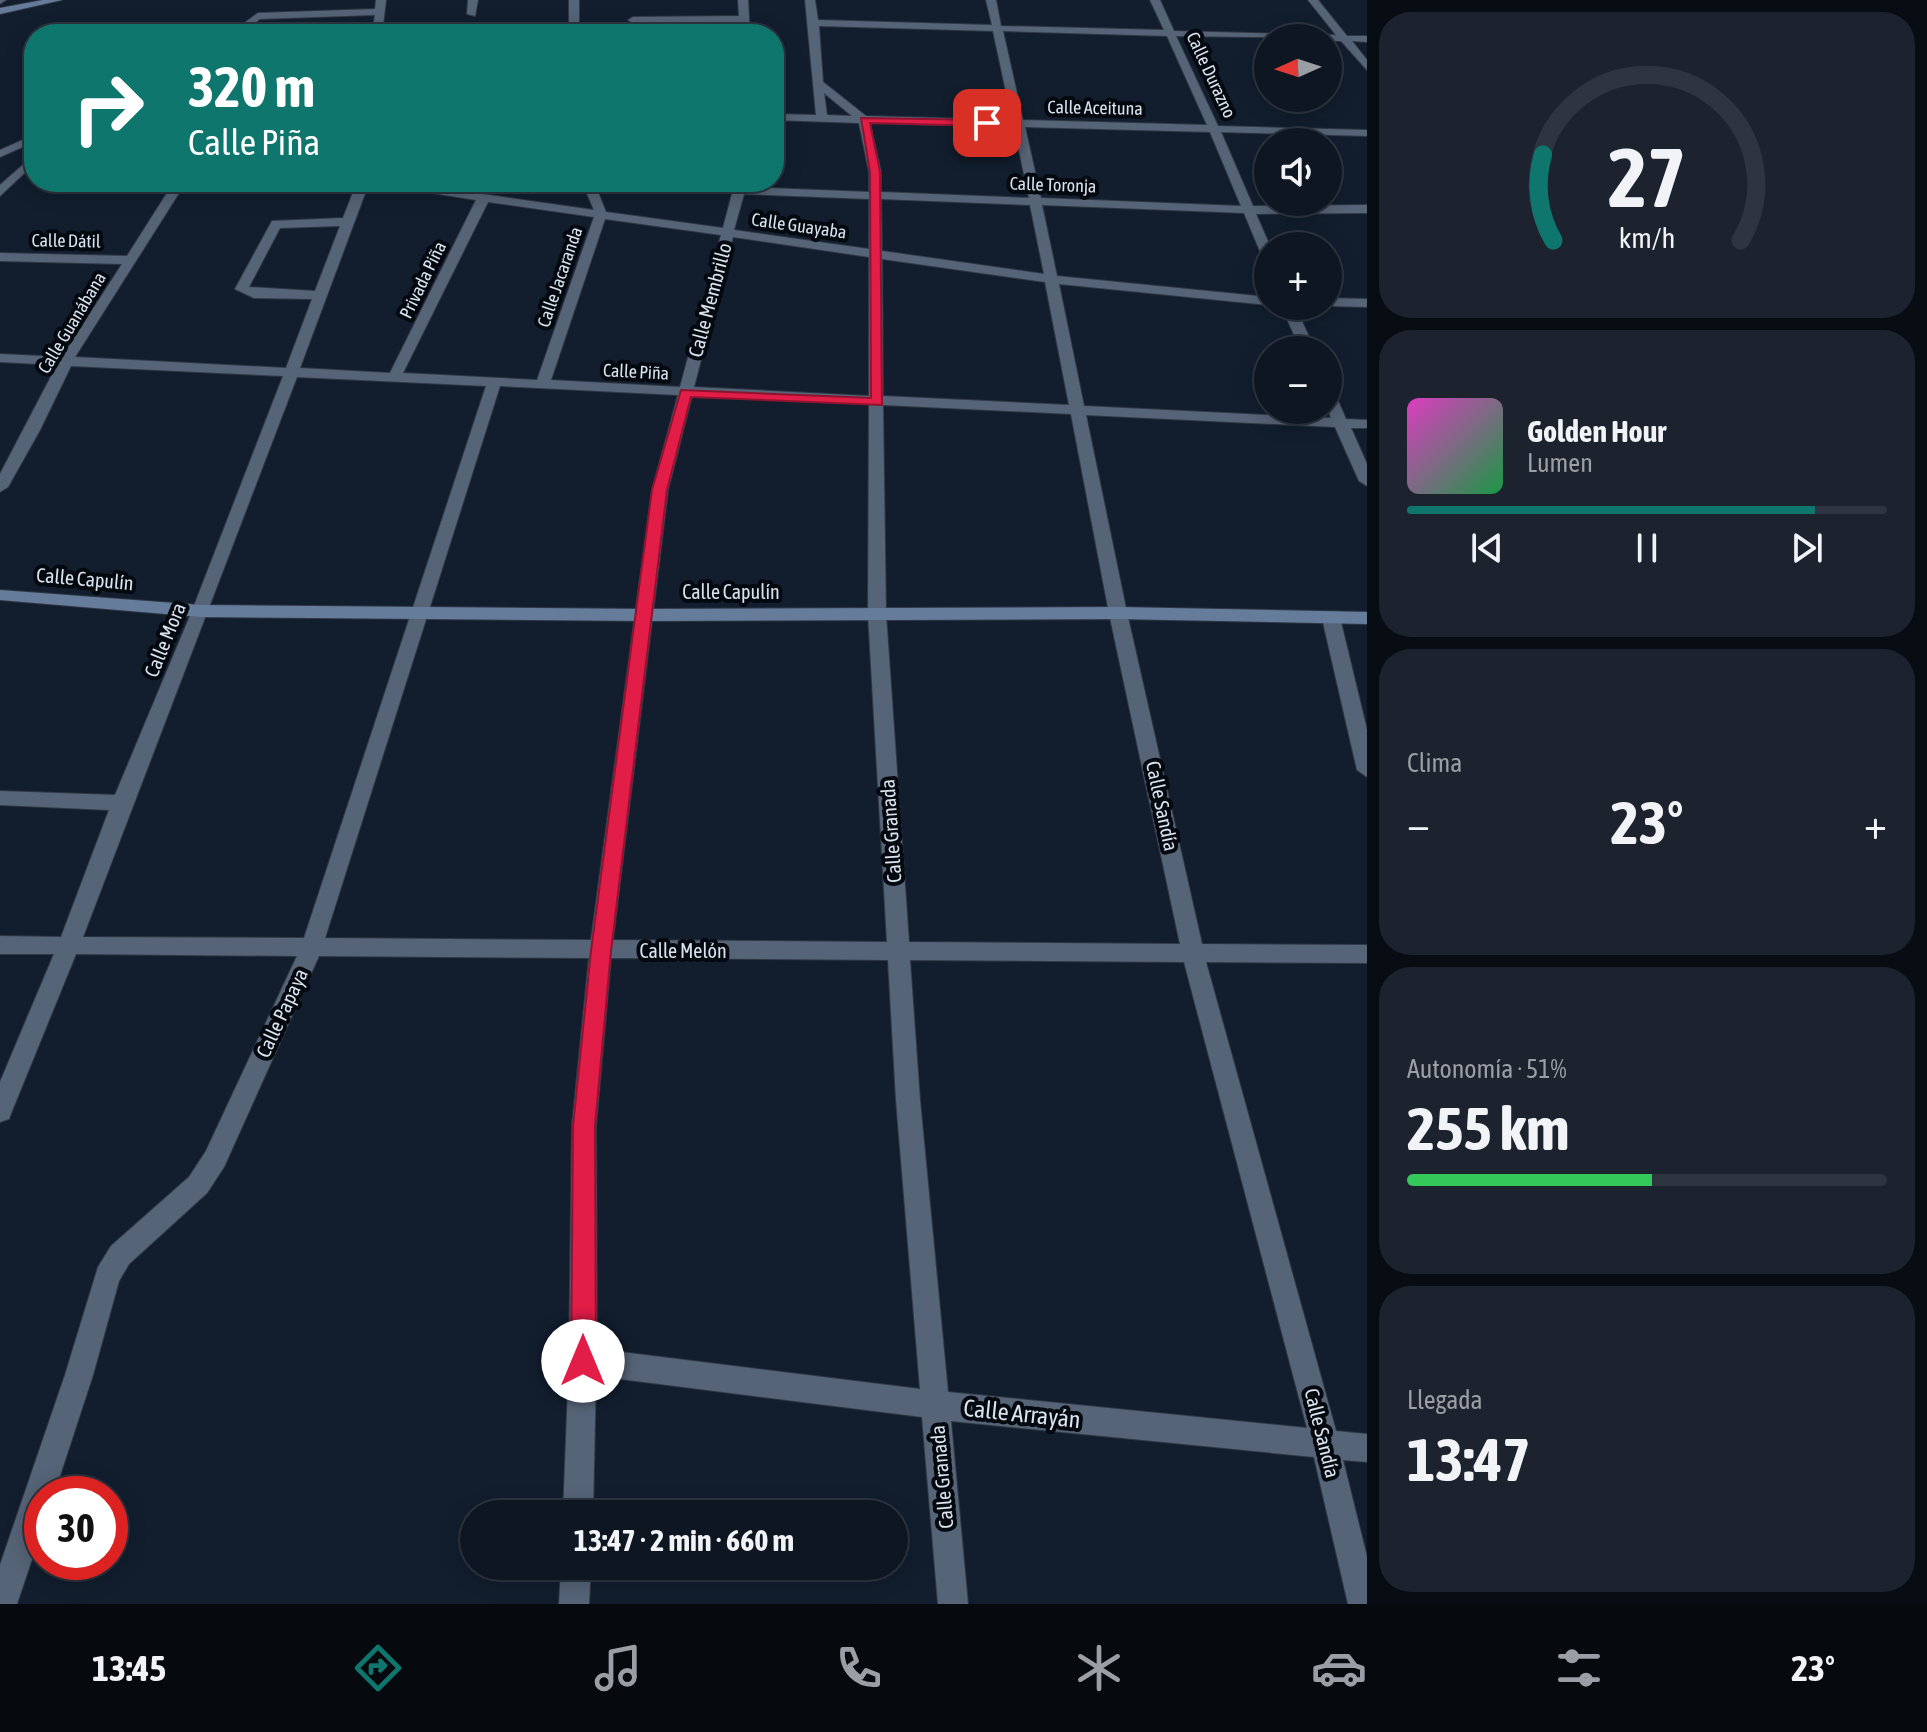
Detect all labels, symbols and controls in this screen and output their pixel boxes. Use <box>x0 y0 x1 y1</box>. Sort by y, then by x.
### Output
north arrow <box>1254 24 1342 112</box>
map controls <box>1254 24 1342 424</box>
street label: Calle Durazno <box>1182 29 1240 121</box>
text: 320 m <box>188 55 315 119</box>
icon: right <box>56 56 160 160</box>
pin <box>953 89 1021 157</box>
street label: Calle Aceituna <box>1047 96 1143 119</box>
icon: arrive <box>965 101 1009 145</box>
text: Calle Piña <box>188 121 320 163</box>
button: sound <box>1254 128 1342 216</box>
text: 27 <box>1608 129 1686 225</box>
street label: Calle Toronja <box>1009 172 1097 197</box>
street label: Calle Guayaba <box>750 208 848 243</box>
text: km/h <box>1619 221 1675 254</box>
street label: Calle Jacaranda <box>533 224 586 330</box>
street label: Calle Dátil <box>31 229 101 252</box>
button: + <box>1254 232 1342 320</box>
street label: Privada Piña <box>395 238 450 322</box>
street label: Calle Membrillo <box>683 240 736 359</box>
street label: Calle Guanábana <box>33 268 110 377</box>
button: − <box>1254 336 1342 424</box>
street label: Calle Piña <box>602 359 670 384</box>
text: Golden Hour <box>1527 414 1666 448</box>
text: Lumen <box>1527 448 1593 478</box>
icon: previous <box>1465 526 1509 570</box>
icon: pause <box>1625 526 1669 570</box>
icon: next <box>1785 526 1829 570</box>
street label: Calle Capulín <box>35 563 135 594</box>
street label: Calle Capulín <box>682 580 780 603</box>
street label: Calle Mora <box>139 599 190 680</box>
text: Clima <box>1407 748 1462 778</box>
street label: Calle Sandía <box>1142 759 1183 853</box>
street label: Calle Granada <box>875 779 906 884</box>
text: 23° <box>1611 788 1683 857</box>
text: − <box>1407 798 1430 848</box>
text: + <box>1864 798 1887 848</box>
street label: Calle Melón <box>639 939 727 962</box>
street label: Calle Papaya <box>251 965 312 1061</box>
text: Autonomía · 51% <box>1407 1054 1567 1084</box>
text: 255 km <box>1407 1094 1569 1163</box>
position arrow <box>541 1319 625 1403</box>
text: Llegada <box>1407 1385 1483 1415</box>
street label: Calle Sandía <box>1300 1386 1345 1480</box>
street label: Calle Arrayán <box>962 1394 1082 1433</box>
street label: Calle Granada <box>926 1424 957 1530</box>
text: 13:47 <box>1407 1425 1530 1494</box>
speed limit sign: 30 <box>24 1476 128 1580</box>
text: 13:47 · 2 min · 660 m <box>574 1523 794 1557</box>
icon: directions <box>350 1640 406 1696</box>
icon: music <box>590 1640 646 1696</box>
icon: phone <box>831 1640 887 1696</box>
icon: climate <box>1071 1640 1127 1696</box>
icon: car <box>1311 1640 1367 1696</box>
icon: filters <box>1551 1640 1607 1696</box>
text: 13:45 <box>92 1647 166 1689</box>
text: 23° <box>1791 1647 1835 1689</box>

